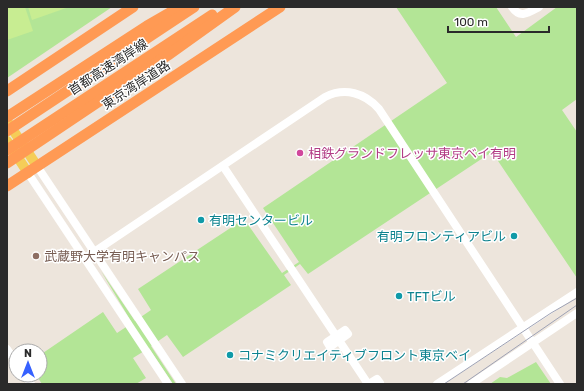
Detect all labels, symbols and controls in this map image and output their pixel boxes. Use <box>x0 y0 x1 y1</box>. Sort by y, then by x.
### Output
scale bar <box>448 8 549 34</box>
text: 100 m <box>454 15 488 29</box>
street label: 首都高速湾岸線 <box>66 36 150 98</box>
street label: 東京湾岸道路 <box>99 57 173 113</box>
place label: 相鉄グランドフレッサ東京ベイ有明 <box>308 146 516 161</box>
marker: 相鉄グランドフレッサ東京ベイ有明 <box>295 148 305 158</box>
place label: 有明センタービル <box>209 213 313 228</box>
marker: 有明センタービル <box>196 215 206 225</box>
place label: 有明フロンティアビル <box>377 229 506 244</box>
marker: 有明フロンティアビル <box>509 231 519 241</box>
place label: 武蔵野大学有明キャンパス <box>44 249 200 264</box>
marker: 武蔵野大学有明キャンパス <box>31 251 41 261</box>
place label: TFTビル <box>407 289 456 304</box>
marker: TFTビル <box>394 291 404 301</box>
north arrow <box>8 343 48 383</box>
text: N <box>24 347 32 360</box>
place label: コナミクリエイティブフロント東京ベイ <box>238 348 471 363</box>
marker: コナミクリエイティブフロント東京ベイ <box>225 350 235 360</box>

